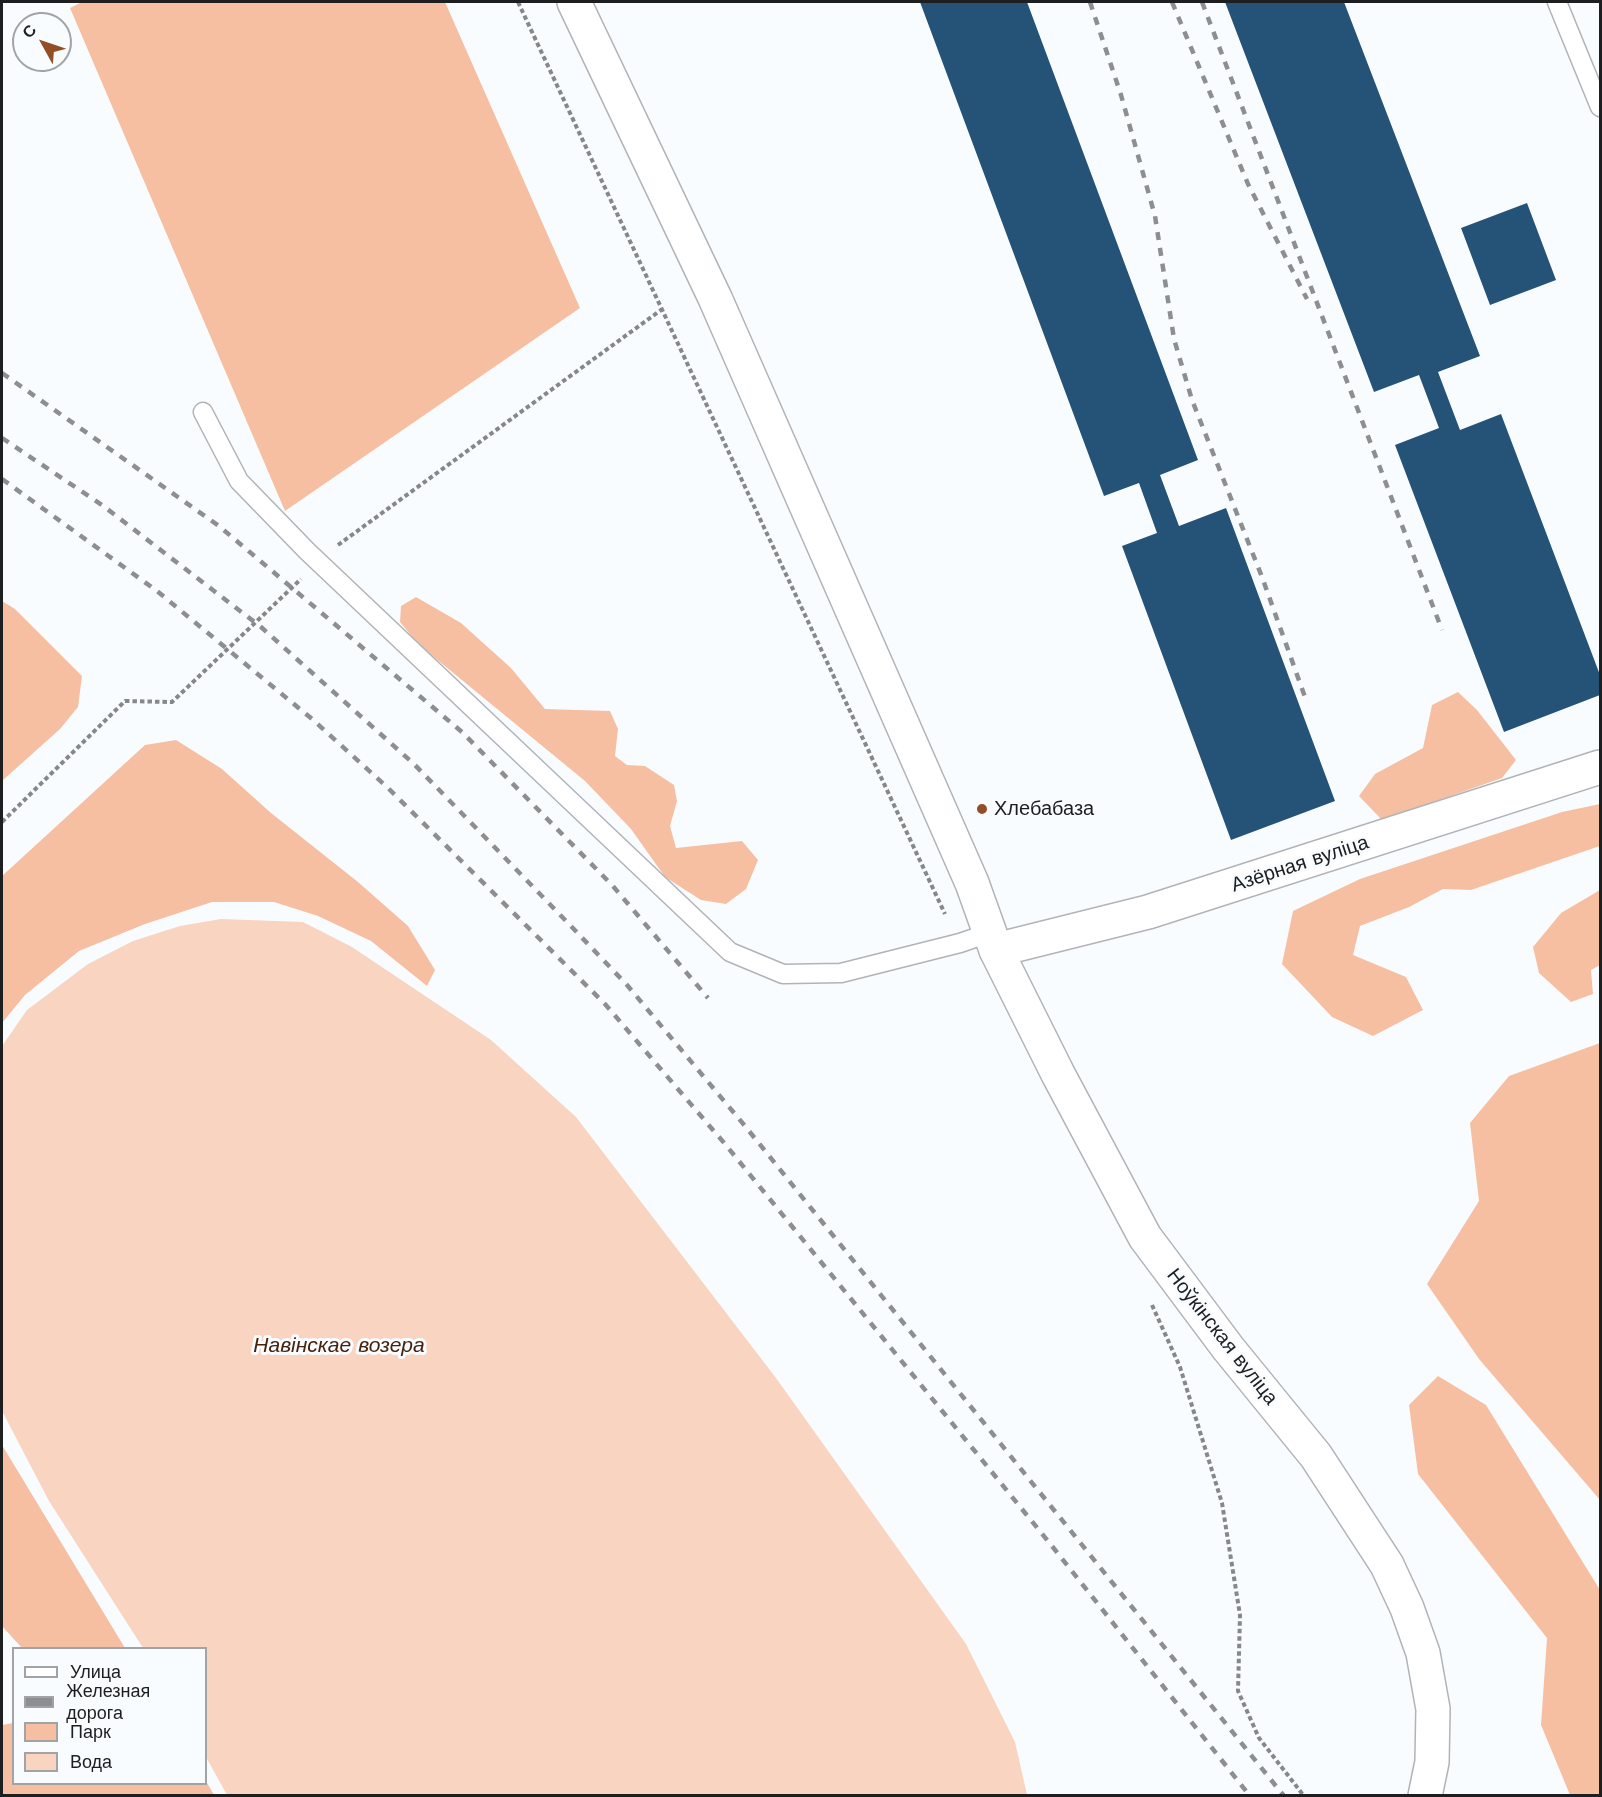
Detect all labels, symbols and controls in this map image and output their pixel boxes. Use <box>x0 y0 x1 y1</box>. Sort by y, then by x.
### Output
north arrow <box>12 12 72 72</box>
text: С <box>18 21 40 42</box>
place label: Хлебабаза <box>994 797 1094 821</box>
marker: Хлебабаза <box>975 802 989 816</box>
street label: Азёрная вуліца <box>1228 830 1372 898</box>
street label: Ноўкінская вуліца <box>1161 1264 1283 1410</box>
water label: Навінскае возера <box>253 1333 425 1359</box>
legend <box>12 1647 207 1785</box>
text: Улица <box>70 1661 121 1682</box>
text: Железная дорога <box>66 1680 150 1723</box>
text: Парк <box>70 1721 111 1742</box>
text: Вода <box>70 1751 112 1772</box>

